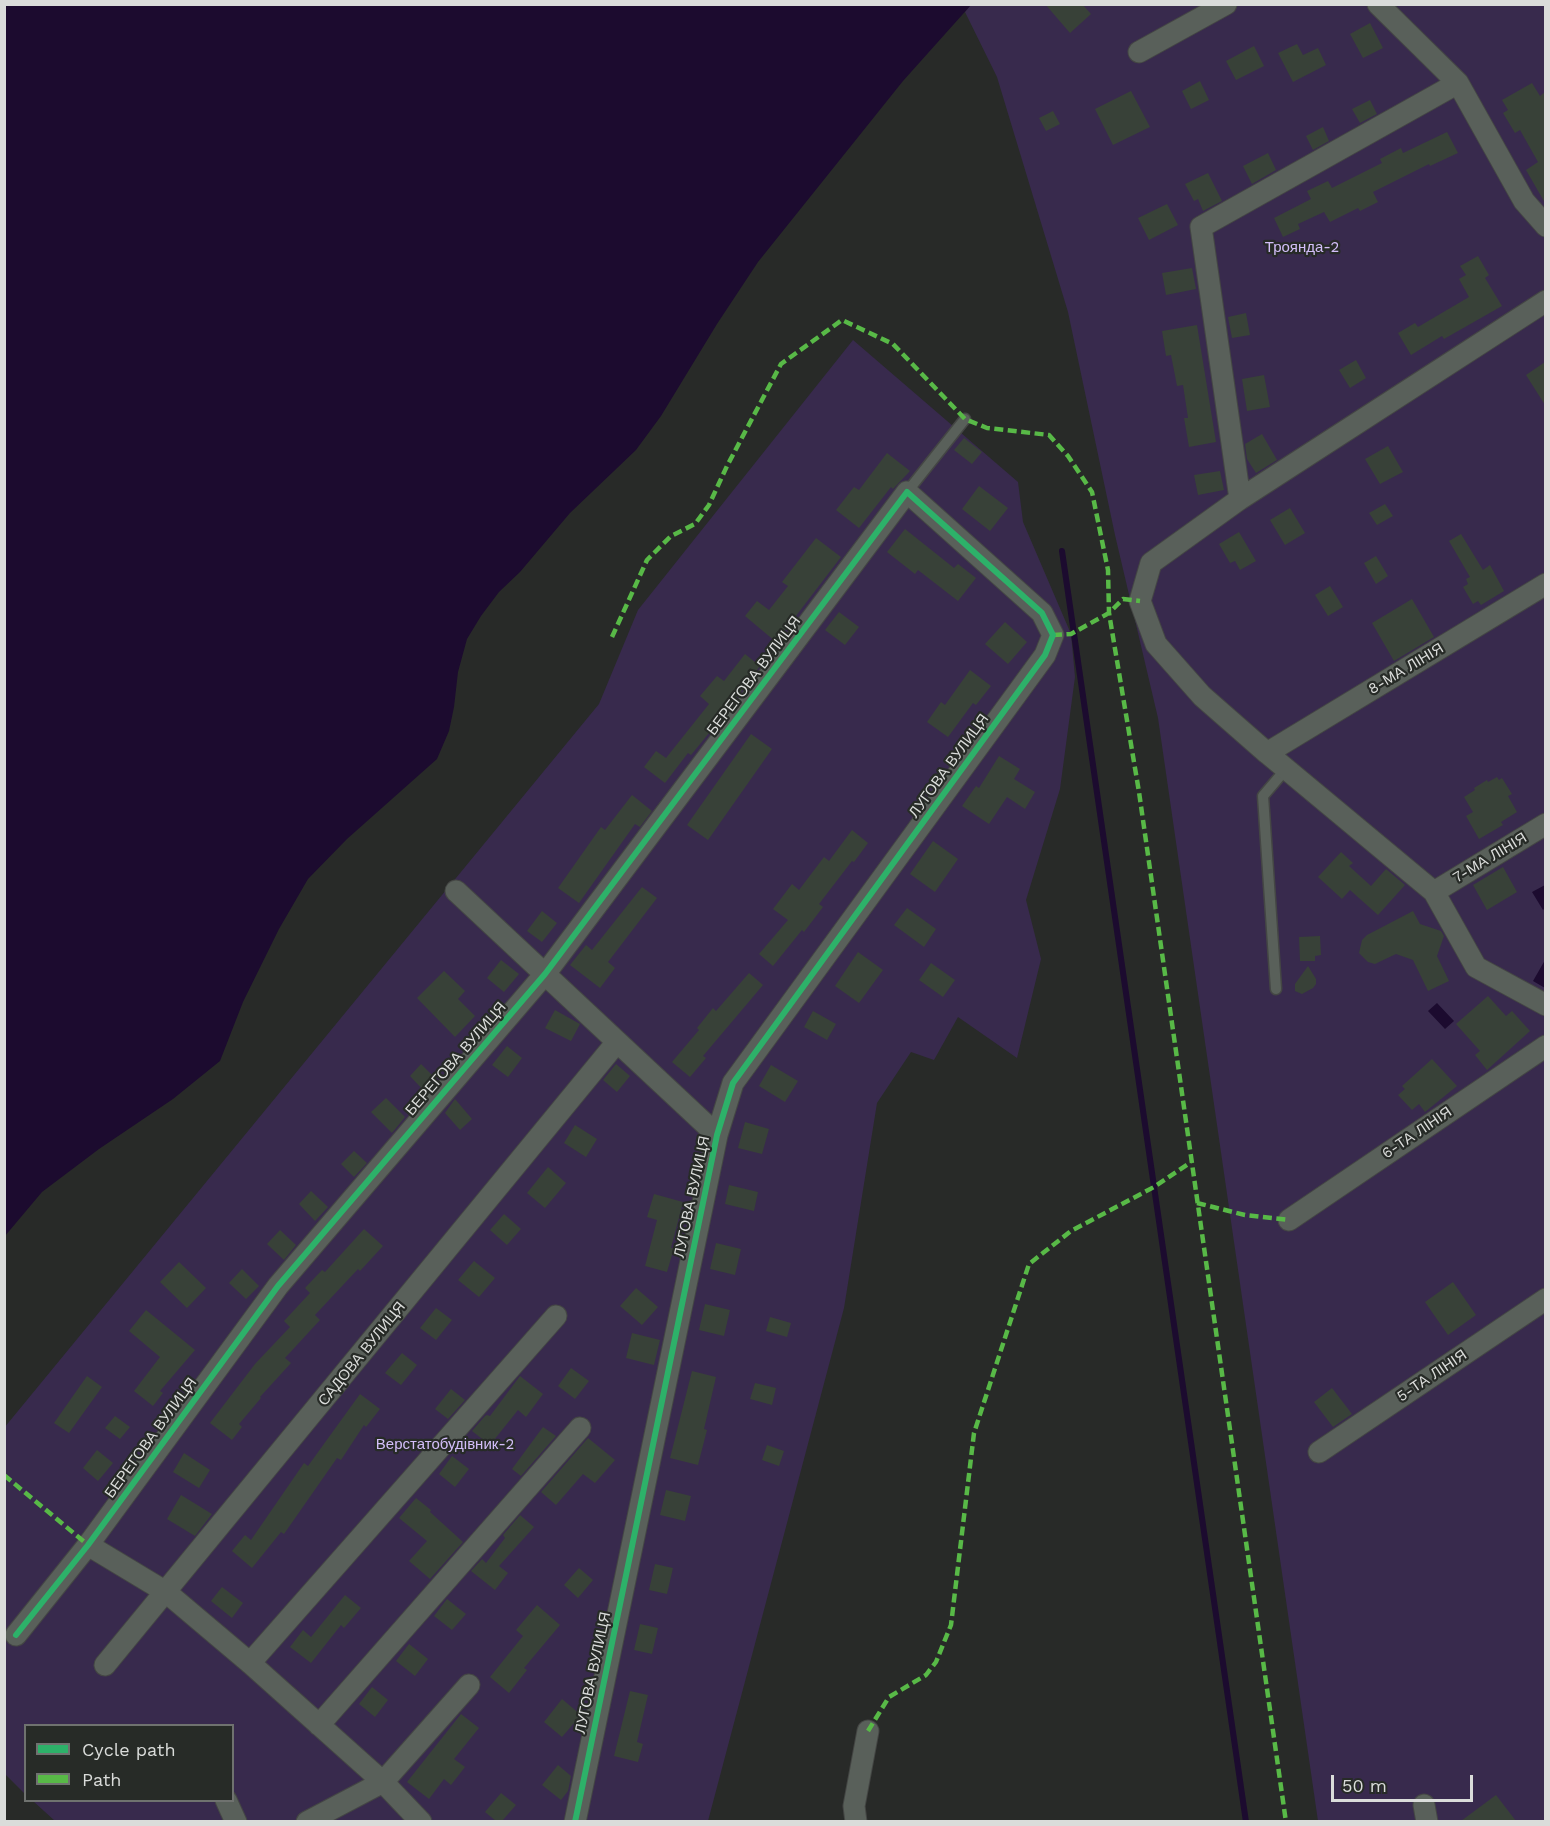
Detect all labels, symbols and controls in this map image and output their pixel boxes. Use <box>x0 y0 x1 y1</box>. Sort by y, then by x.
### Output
park label: Троянда-2 <box>1265 239 1339 257</box>
street label: БЕРЕГОВА ВУЛИЦЯ <box>703 613 805 739</box>
street label: 8-МА ЛІНІЯ <box>1365 640 1447 698</box>
street label: ЛУГОВА ВУЛИЦЯ <box>905 711 993 821</box>
street label: 7-МА ЛІНІЯ <box>1450 829 1530 887</box>
street label: БЕРЕГОВА ВУЛИЦЯ <box>402 999 510 1119</box>
street label: 6-ТА ЛІНІЯ <box>1379 1103 1455 1163</box>
street label: ЛУГОВА ВУЛИЦЯ <box>670 1134 714 1260</box>
street label: САДОВА ВУЛИЦЯ <box>315 1298 409 1410</box>
street label: 5-ТА ЛІНІЯ <box>1394 1346 1470 1406</box>
street label: БЕРЕГОВА ВУЛИЦЯ <box>101 1374 201 1502</box>
park label: Верстатобудівник-2 <box>376 1436 514 1454</box>
street label: ЛУГОВА ВУЛИЦЯ <box>571 1610 615 1736</box>
legend <box>24 1724 234 1802</box>
text: Cycle path <box>82 1739 176 1760</box>
scale bar <box>1334 1763 1476 1801</box>
text: Path <box>82 1769 122 1790</box>
text: 50 m <box>1342 1775 1387 1796</box>

